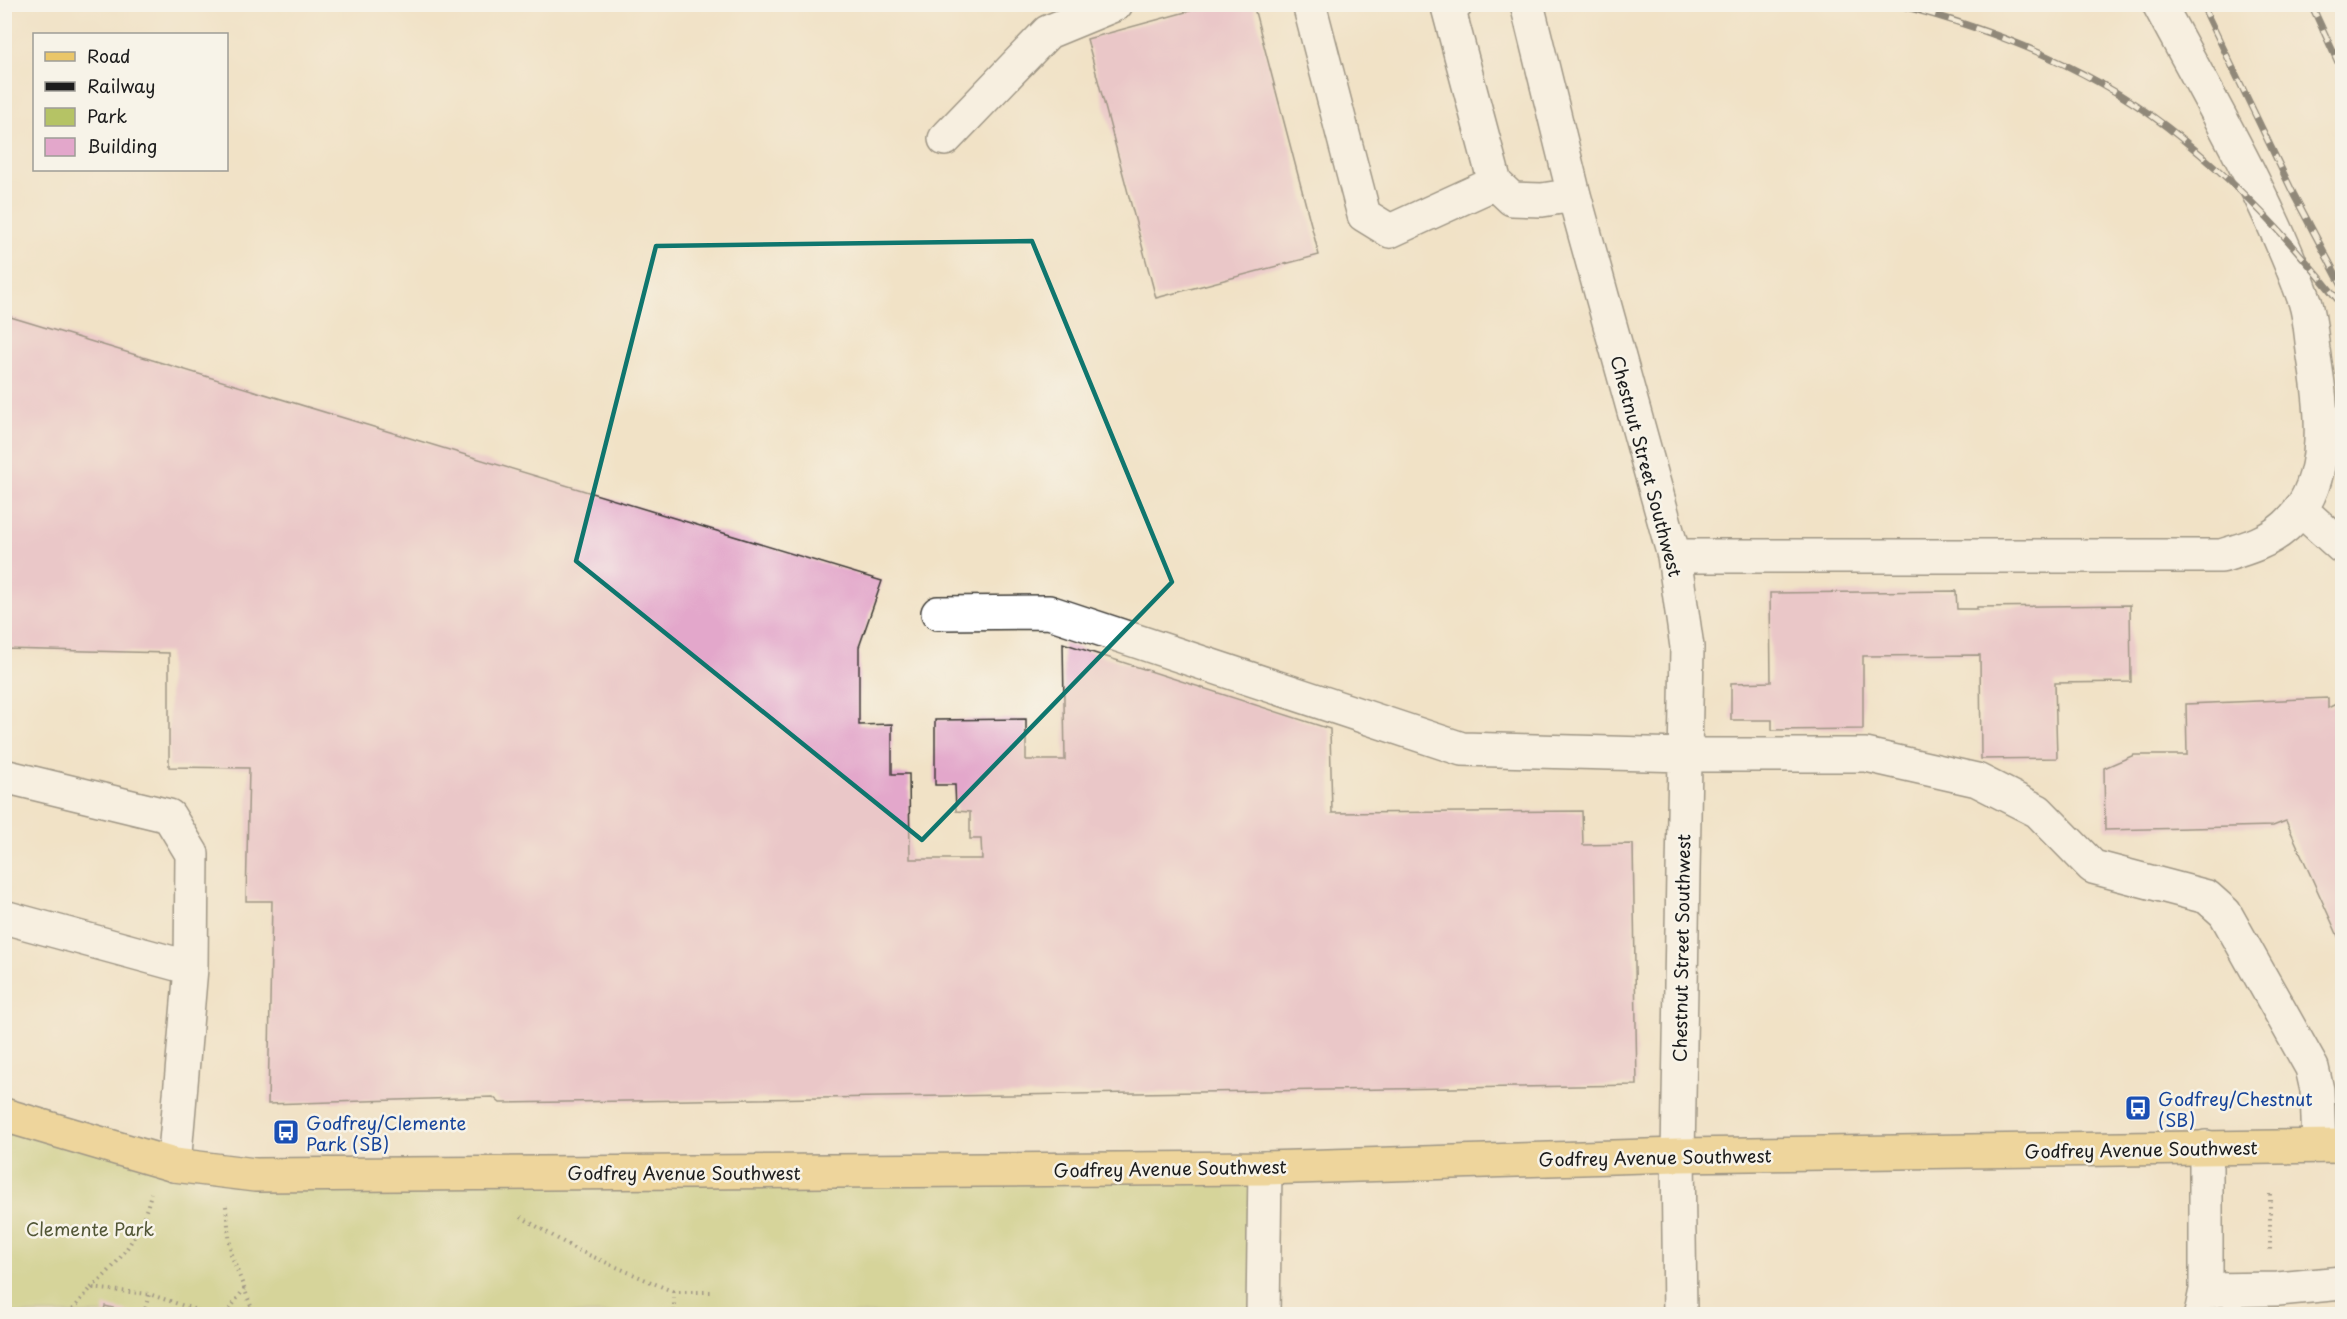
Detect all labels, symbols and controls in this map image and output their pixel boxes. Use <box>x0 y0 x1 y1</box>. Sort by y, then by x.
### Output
legend <box>33 33 228 171</box>
text: Road <box>87 42 131 69</box>
text: Railway <box>87 72 155 99</box>
text: Park <box>87 102 127 129</box>
text: Building <box>87 132 157 159</box>
street label: Chestnut Street Southwest <box>1604 352 1690 580</box>
street label: Chestnut Street Southwest <box>1666 834 1696 1062</box>
place label: Godfrey/Chestnut (SB) <box>2158 1085 2313 1133</box>
bus stop icon: Godfrey/Chestnut (SB) <box>2123 1093 2153 1123</box>
place label: Godfrey/Clemente Park (SB) <box>306 1109 467 1157</box>
bus stop icon: Godfrey/Clemente Park (SB) <box>271 1117 301 1147</box>
street label: Godfrey Avenue Southwest <box>2024 1133 2258 1165</box>
street label: Godfrey Avenue Southwest <box>1538 1141 1772 1173</box>
street label: Godfrey Avenue Southwest <box>1053 1152 1287 1184</box>
street label: Godfrey Avenue Southwest <box>567 1159 801 1186</box>
park label: Clemente Park <box>26 1215 154 1242</box>

